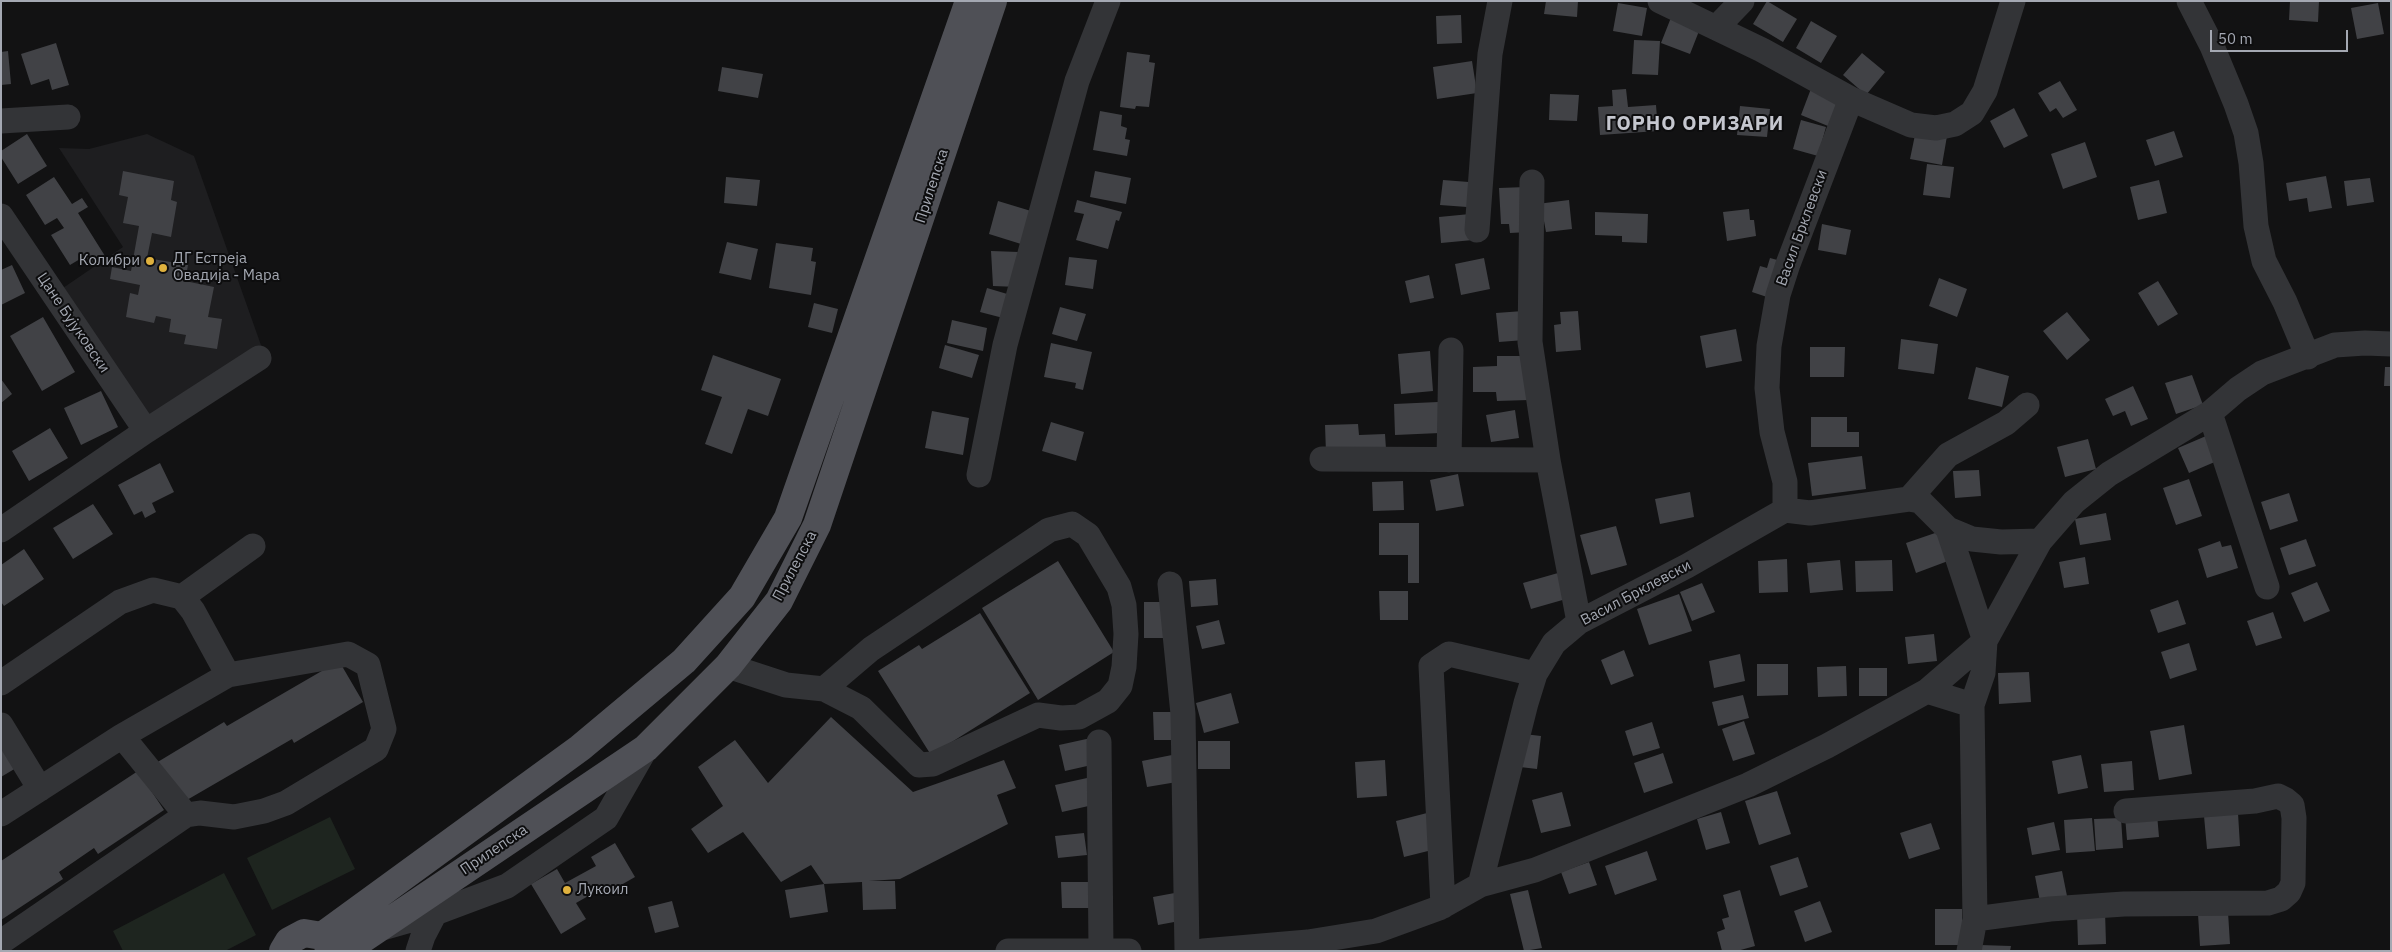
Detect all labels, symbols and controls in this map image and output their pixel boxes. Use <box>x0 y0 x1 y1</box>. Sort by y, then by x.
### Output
scale bar <box>2212 20 2350 52</box>
text: 50 m <box>2218 29 2253 48</box>
district label: ГОРНО ОРИЗАРИ <box>1604 112 1786 136</box>
street label: Прилепска <box>912 147 952 225</box>
street label: Васил Брклевски <box>1773 167 1831 289</box>
place label: ДГ Естреја Овадија - Мара <box>173 250 280 285</box>
place label: Колибри <box>79 252 140 270</box>
marker: Колибри <box>144 255 156 267</box>
marker: ДГ Естреја Овадија - Мара <box>157 262 169 274</box>
street label: Цане Бујуковски <box>33 269 113 377</box>
street label: Прилепска <box>769 528 821 604</box>
street label: Васил Брклевски <box>1578 556 1694 630</box>
street label: Прилепска <box>457 821 531 879</box>
place label: Лукоил <box>577 881 628 899</box>
marker: Лукоил <box>561 884 573 896</box>

